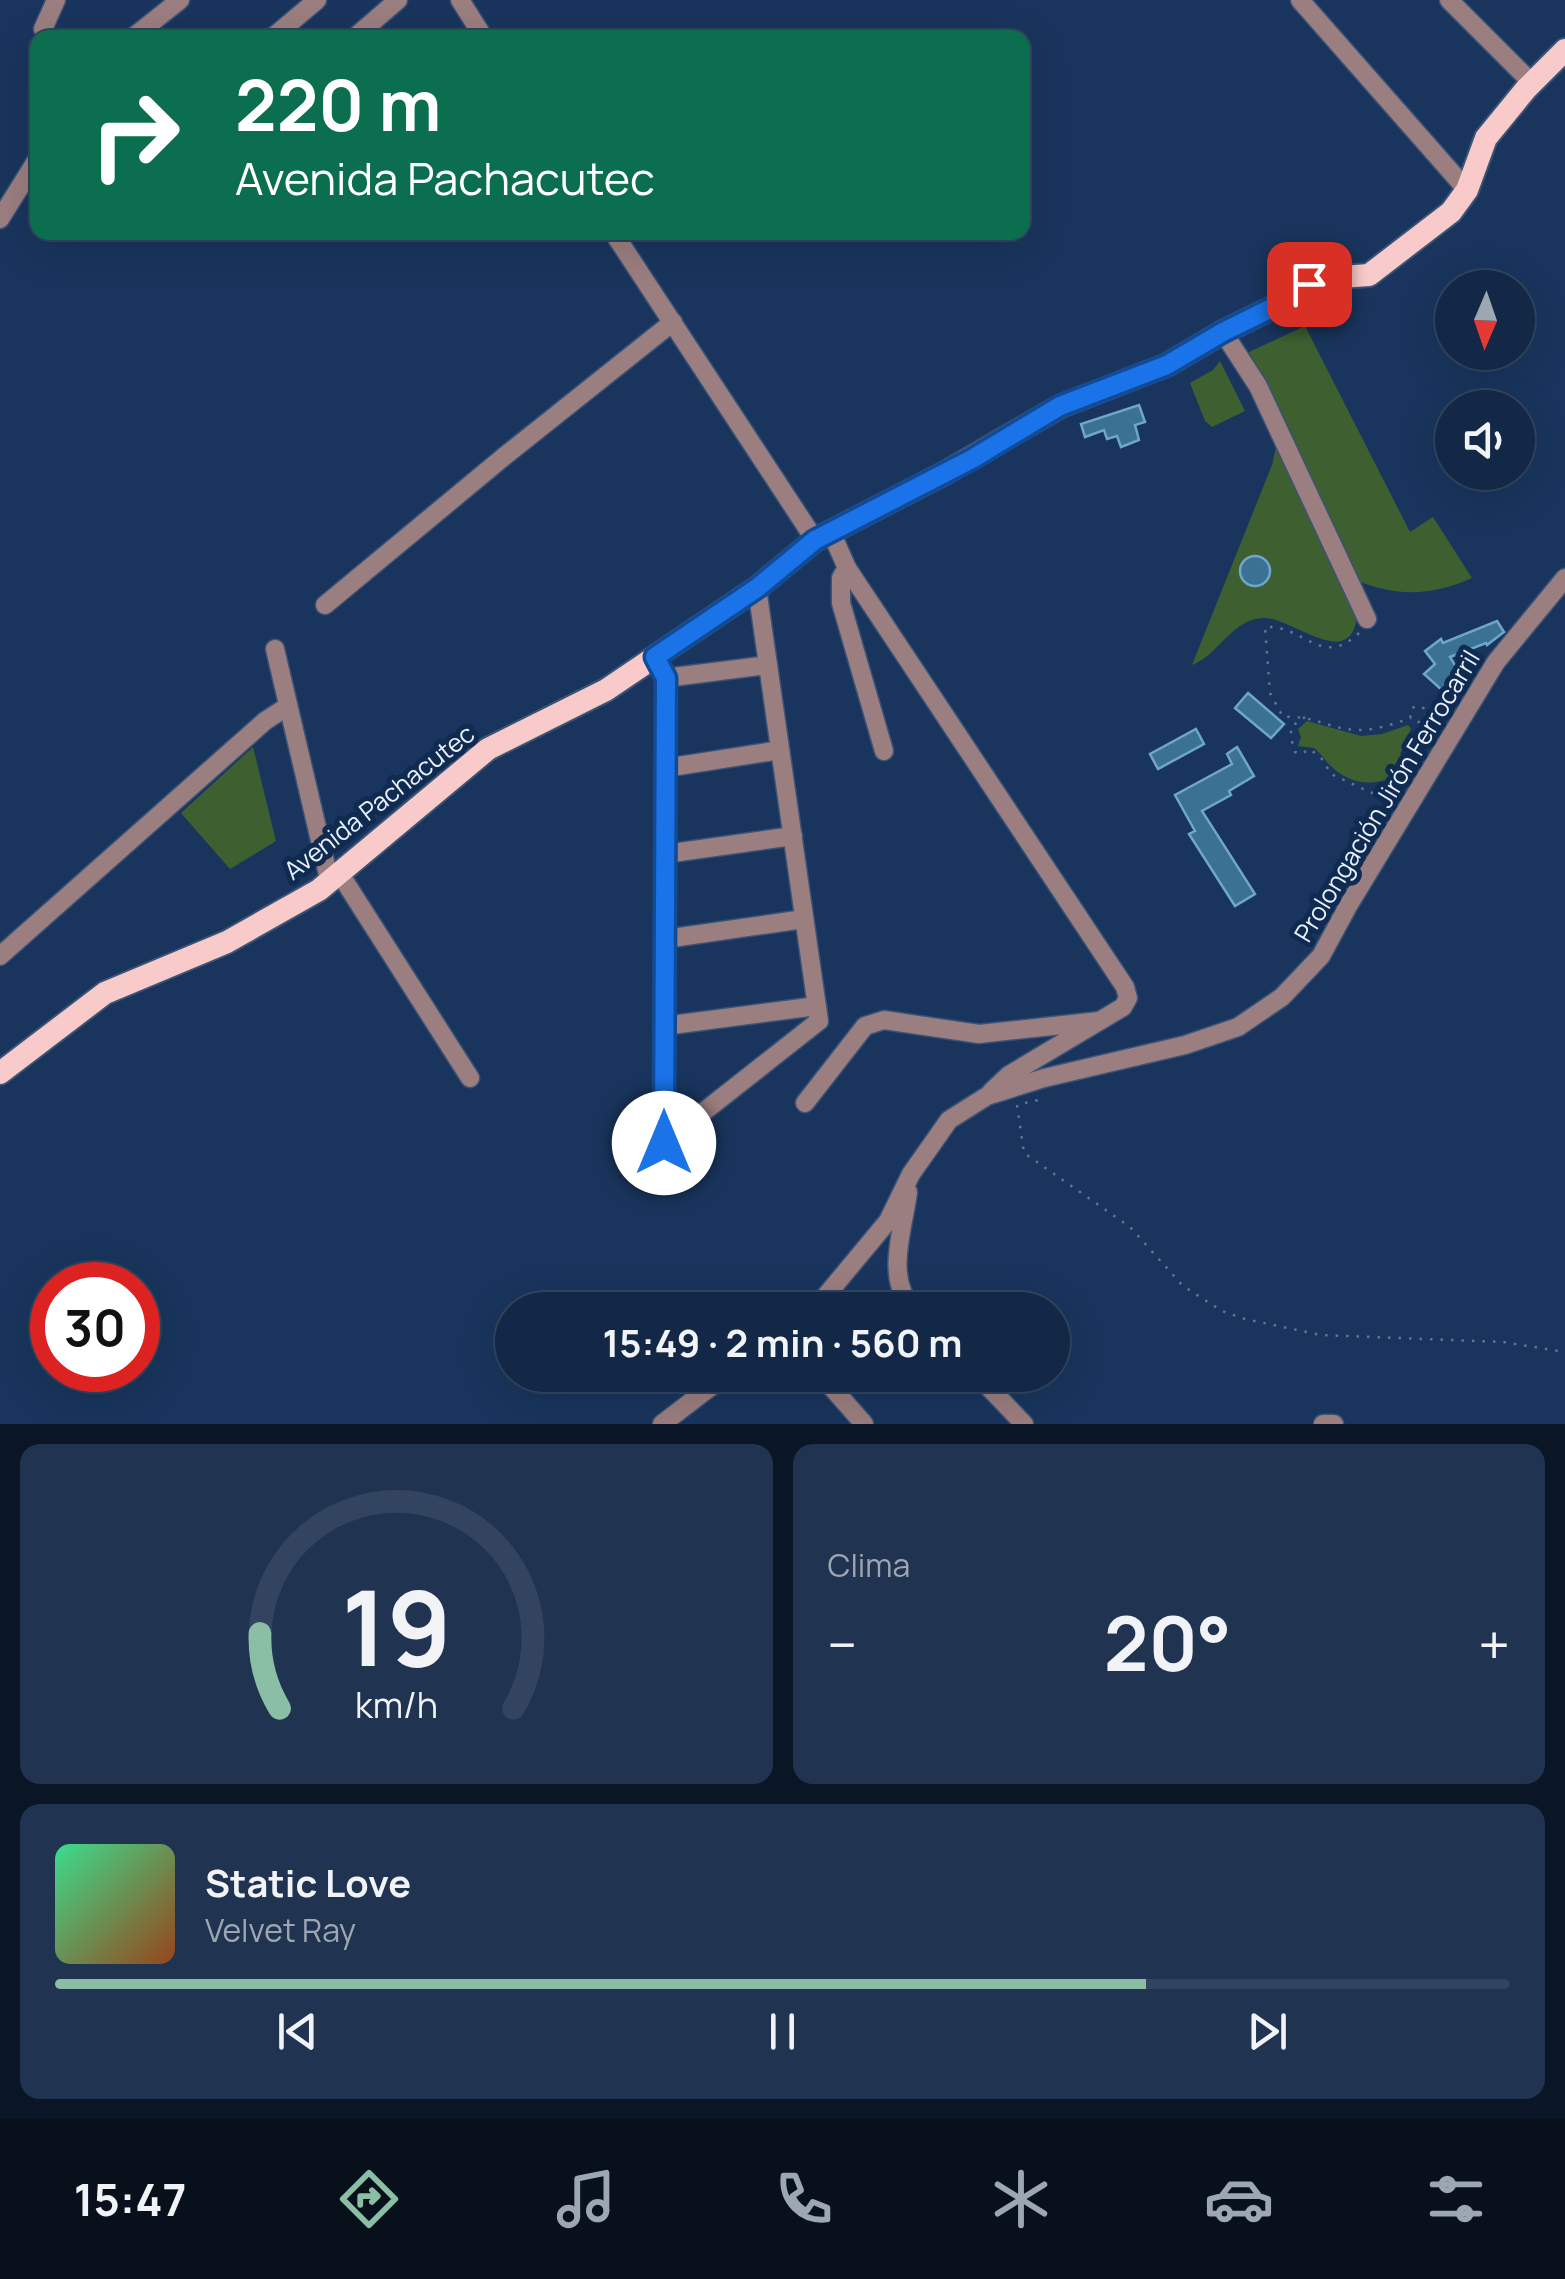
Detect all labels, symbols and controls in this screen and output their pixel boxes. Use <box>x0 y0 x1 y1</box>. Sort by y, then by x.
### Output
text: 220 m <box>235 56 441 152</box>
icon: right <box>70 70 200 200</box>
text: Avenida Pachacutec <box>235 147 655 209</box>
pin <box>1267 242 1352 327</box>
icon: arrive <box>1282 257 1337 312</box>
north arrow <box>1435 270 1535 370</box>
map controls <box>1435 270 1535 490</box>
button: sound <box>1435 390 1535 490</box>
street label: Prolongación Jirón Ferrocarril <box>1285 643 1488 948</box>
street label: Avenida Pachacutec <box>276 716 482 887</box>
position arrow <box>612 1091 716 1195</box>
speed limit sign: 30 <box>30 1262 160 1392</box>
text: 15:49 · 2 min · 560 m <box>603 1316 962 1368</box>
text: Clima <box>828 1543 910 1587</box>
text: 19 <box>341 1555 451 1697</box>
text: 20° <box>1104 1591 1232 1694</box>
text: − <box>828 1606 857 1682</box>
text: + <box>1478 1606 1510 1682</box>
text: km/h <box>355 1680 438 1729</box>
text: Static Love <box>205 1856 411 1908</box>
text: Velvet Ray <box>205 1908 356 1952</box>
icon: previous <box>270 2004 325 2059</box>
icon: pause <box>755 2004 810 2059</box>
icon: next <box>1240 2004 1295 2059</box>
icon: directions <box>334 2164 404 2234</box>
icon: music <box>551 2164 621 2234</box>
icon: phone <box>769 2164 839 2234</box>
icon: climate <box>986 2164 1056 2234</box>
icon: car <box>1204 2164 1274 2234</box>
icon: filters <box>1421 2164 1491 2234</box>
text: 15:47 <box>74 2168 187 2230</box>

